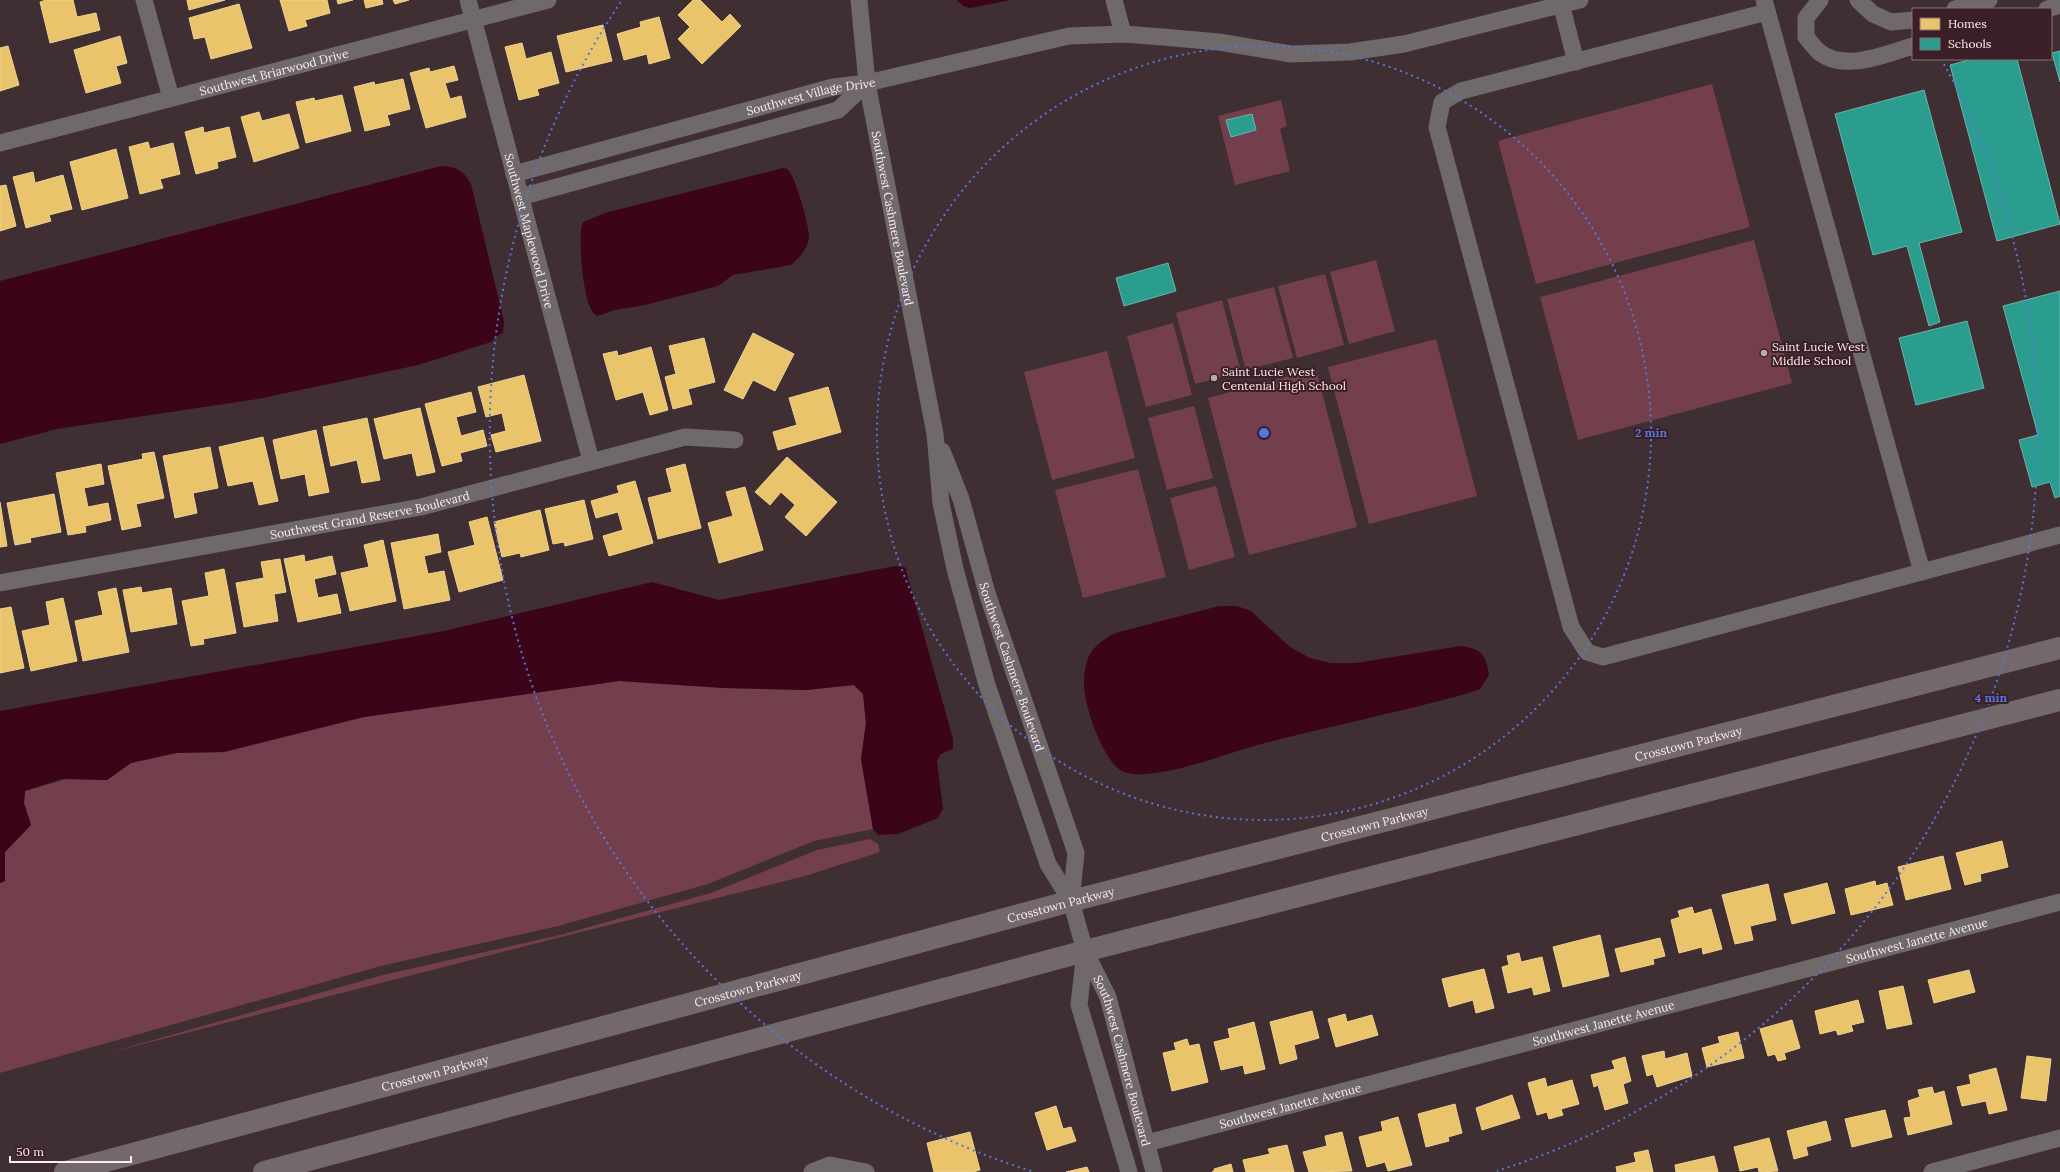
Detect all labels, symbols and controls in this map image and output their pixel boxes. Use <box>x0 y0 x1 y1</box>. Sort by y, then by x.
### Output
legend <box>1912 8 2052 60</box>
text: Homes <box>1948 16 1987 31</box>
text: Schools <box>1948 36 1992 51</box>
street label: Southwest Briarwood Drive <box>198 45 350 98</box>
street label: Southwest Village Drive <box>744 74 877 118</box>
street label: Southwest Cashmere Boulevard <box>869 130 917 307</box>
street label: Southwest Maplewood Drive <box>502 152 558 311</box>
place label: Saint Lucie West Middle School <box>1772 339 1865 368</box>
marker: Saint Lucie West Middle School <box>1759 348 1769 358</box>
place label: Saint Lucie West Centenial High School <box>1222 364 1346 393</box>
marker: Saint Lucie West Centenial High School <box>1209 373 1219 383</box>
text: 2 min <box>1635 425 1667 440</box>
centre of rings <box>1257 426 1271 440</box>
street label: Southwest Grand Reserve Boulevard <box>269 487 471 542</box>
street label: Southwest Cashmere Boulevard <box>977 581 1048 753</box>
text: 4 min <box>1975 690 2008 705</box>
street label: Crosstown Parkway <box>1633 722 1744 764</box>
street label: Crosstown Parkway <box>1319 802 1430 844</box>
street label: Crosstown Parkway <box>1005 883 1116 925</box>
street label: Southwest Janette Avenue <box>1844 914 1990 966</box>
street label: Crosstown Parkway <box>692 966 803 1010</box>
street label: Southwest Cashmere Boulevard <box>1091 972 1154 1148</box>
street label: Southwest Janette Avenue <box>1531 996 1676 1048</box>
street label: Crosstown Parkway <box>380 1051 491 1094</box>
street label: Southwest Janette Avenue <box>1217 1079 1363 1131</box>
scale bar <box>10 1138 131 1164</box>
text: 50 m <box>16 1144 44 1159</box>

